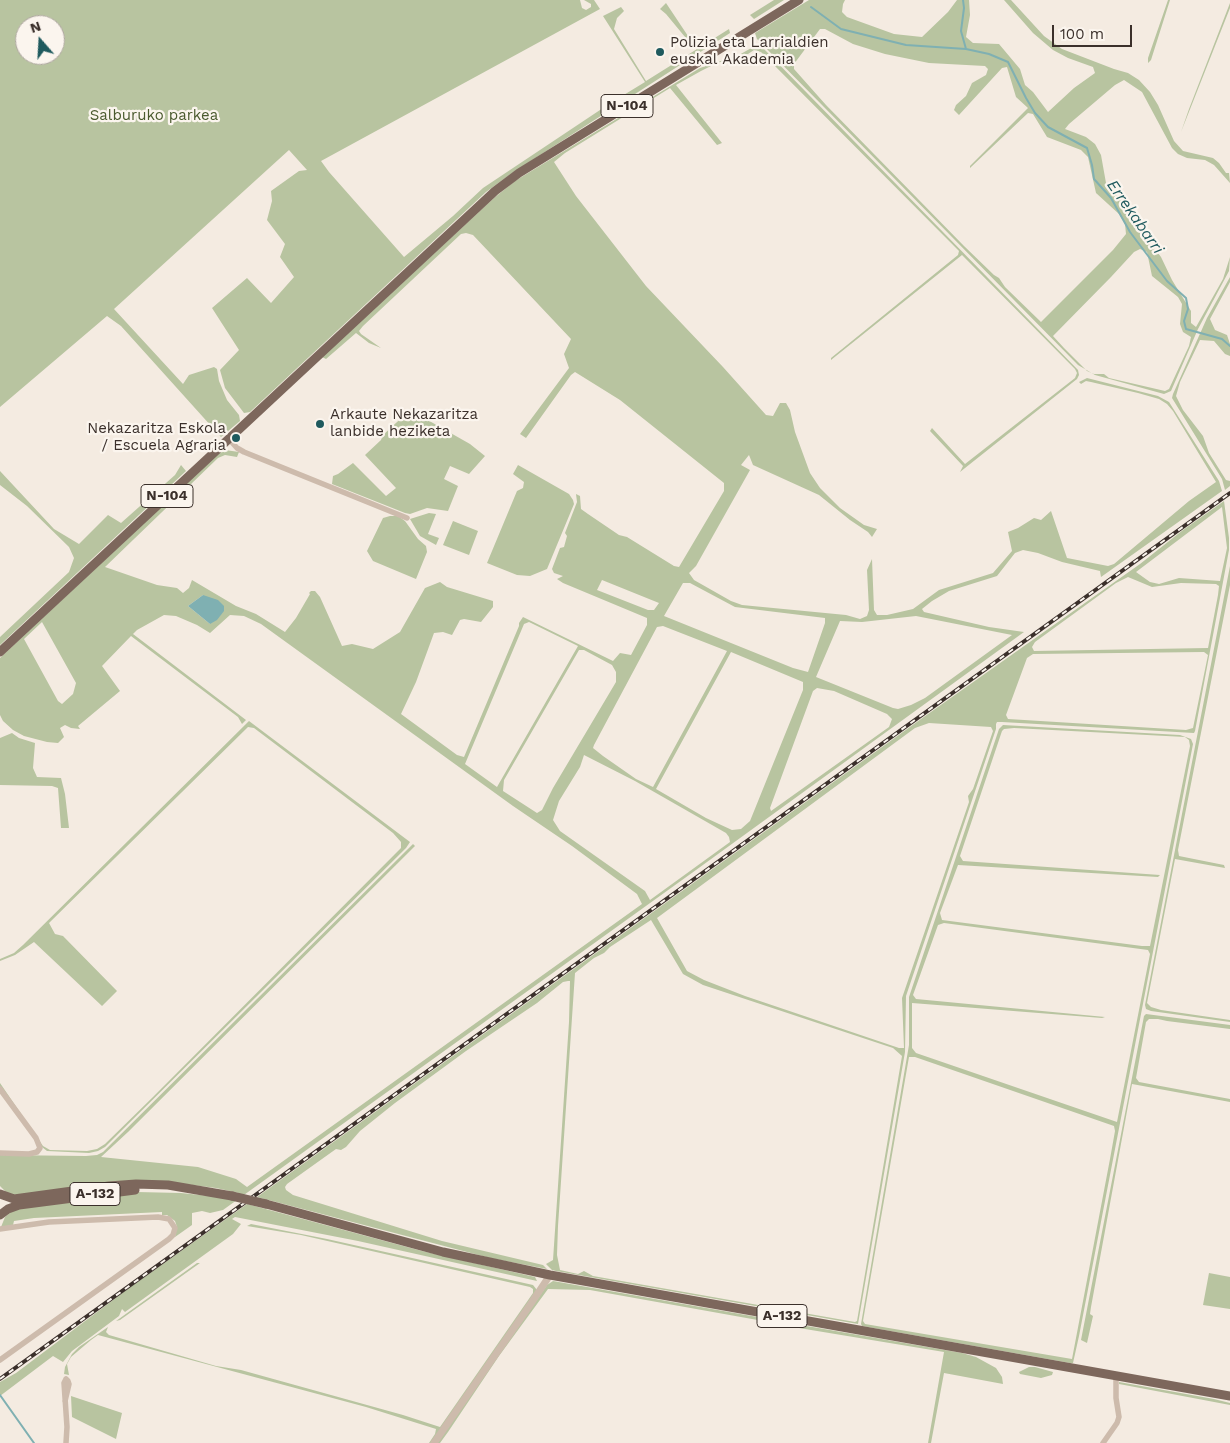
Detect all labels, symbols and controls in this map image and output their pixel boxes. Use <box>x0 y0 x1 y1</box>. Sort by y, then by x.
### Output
north arrow <box>15 15 65 65</box>
scale bar <box>1055 15 1135 47</box>
text: N <box>28 18 43 36</box>
text: 100 m <box>1060 25 1104 43</box>
place label: Polizia eta Larrialdien euskal Akademia <box>670 34 829 69</box>
marker: Polizia eta Larrialdien euskal Akademia <box>654 46 666 58</box>
road number: N-104 <box>601 94 653 118</box>
park label: Salburuko parkea <box>90 107 218 125</box>
water label: Errekabarri <box>1103 176 1167 258</box>
place label: Arkaute Nekazaritza lanbide heziketa <box>330 406 478 441</box>
marker: Arkaute Nekazaritza lanbide heziketa <box>314 418 326 430</box>
place label: Nekazaritza Eskola / Escuela Agraria <box>87 420 226 455</box>
marker: Nekazaritza Eskola / Escuela Agraria <box>230 432 242 444</box>
road number: N-104 <box>141 484 193 508</box>
road number: A-132 <box>70 1182 120 1206</box>
road number: A-132 <box>757 1304 807 1328</box>

